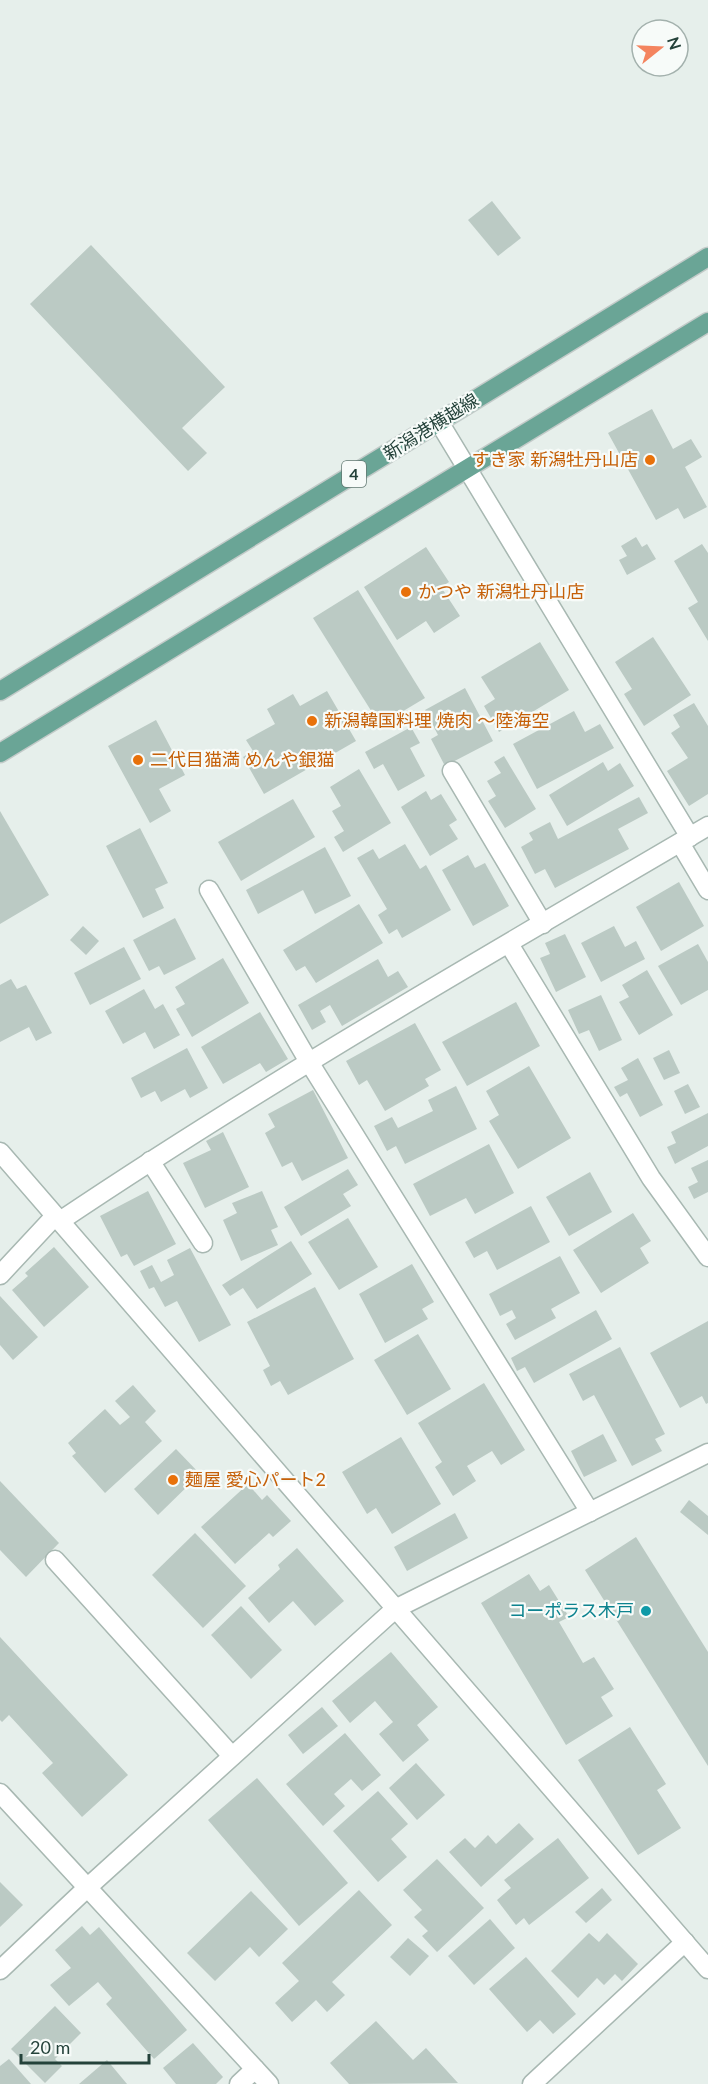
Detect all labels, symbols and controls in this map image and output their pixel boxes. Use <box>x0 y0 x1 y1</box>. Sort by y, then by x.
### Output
north arrow <box>630 18 690 78</box>
text: N <box>664 34 686 52</box>
street label: 新潟港横越線 <box>379 388 482 464</box>
place label: すき家 新潟牡丹山店 <box>471 448 638 470</box>
marker: すき家 新潟牡丹山店 <box>643 453 657 467</box>
road number: 4 <box>342 461 366 487</box>
place label: かつや 新潟牡丹山店 <box>418 580 585 602</box>
marker: かつや 新潟牡丹山店 <box>399 585 413 599</box>
place label: 新潟韓国料理 焼肉 ～陸海空 <box>324 709 549 731</box>
marker: 新潟韓国料理 焼肉 ～陸海空 <box>305 714 319 728</box>
place label: 二代目猫満 めんや銀猫 <box>150 748 335 770</box>
marker: 二代目猫満 めんや銀猫 <box>131 753 145 767</box>
place label: 麺屋 愛心パート2 <box>185 1468 326 1490</box>
marker: 麺屋 愛心パート2 <box>166 1473 180 1487</box>
place label: コーポラス木戸 <box>508 1599 634 1621</box>
marker: コーポラス木戸 <box>639 1604 653 1618</box>
scale bar <box>21 2027 148 2065</box>
text: 20 m <box>30 2036 70 2058</box>

